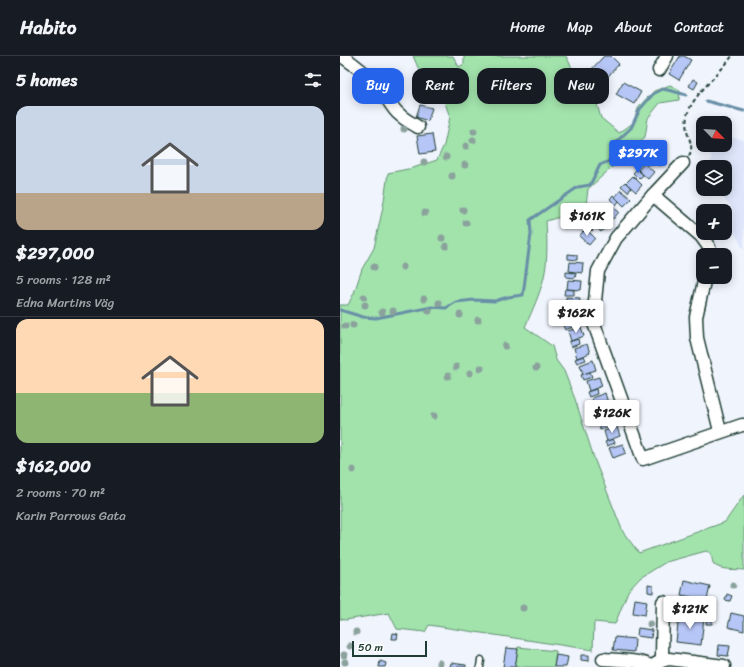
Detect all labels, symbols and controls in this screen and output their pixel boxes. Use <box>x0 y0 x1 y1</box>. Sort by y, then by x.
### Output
text: Habito <box>20 11 76 44</box>
text: Home <box>510 15 545 40</box>
text: Map <box>567 15 593 40</box>
text: About <box>615 15 652 40</box>
text: Contact <box>674 15 724 40</box>
text: 5 homes <box>16 65 77 95</box>
chip: Buy <box>352 68 404 104</box>
chip: Rent <box>412 68 469 104</box>
chip: Filters <box>477 68 546 104</box>
chip: New <box>554 68 609 104</box>
icon: filters <box>302 69 324 91</box>
north arrow <box>696 116 732 152</box>
map controls <box>696 116 732 284</box>
icon: home <box>134 132 206 204</box>
pin: $297K <box>610 140 666 174</box>
text: $297K <box>618 141 658 164</box>
button: layers <box>696 160 732 196</box>
pin: $161K <box>559 203 615 237</box>
text: $161K <box>569 204 605 227</box>
button: + <box>696 204 732 240</box>
text: $297,000 <box>16 238 94 268</box>
button: − <box>696 248 732 284</box>
text: 5 rooms · 128 m² <box>16 268 111 291</box>
text: Edna Martins Väg <box>16 291 114 314</box>
pin: $162K <box>548 300 604 334</box>
text: $162K <box>557 301 595 324</box>
icon: home <box>134 345 206 417</box>
pin: $126K <box>584 400 640 434</box>
text: $126K <box>593 401 631 424</box>
text: $162,000 <box>16 451 91 481</box>
text: 2 rooms · 70 m² <box>16 481 105 504</box>
text: Karin Parrows Gata <box>16 504 126 527</box>
pin: $121K <box>662 596 718 630</box>
text: $121K <box>672 597 708 620</box>
text: 50 m <box>358 638 383 657</box>
scale bar <box>352 639 427 658</box>

